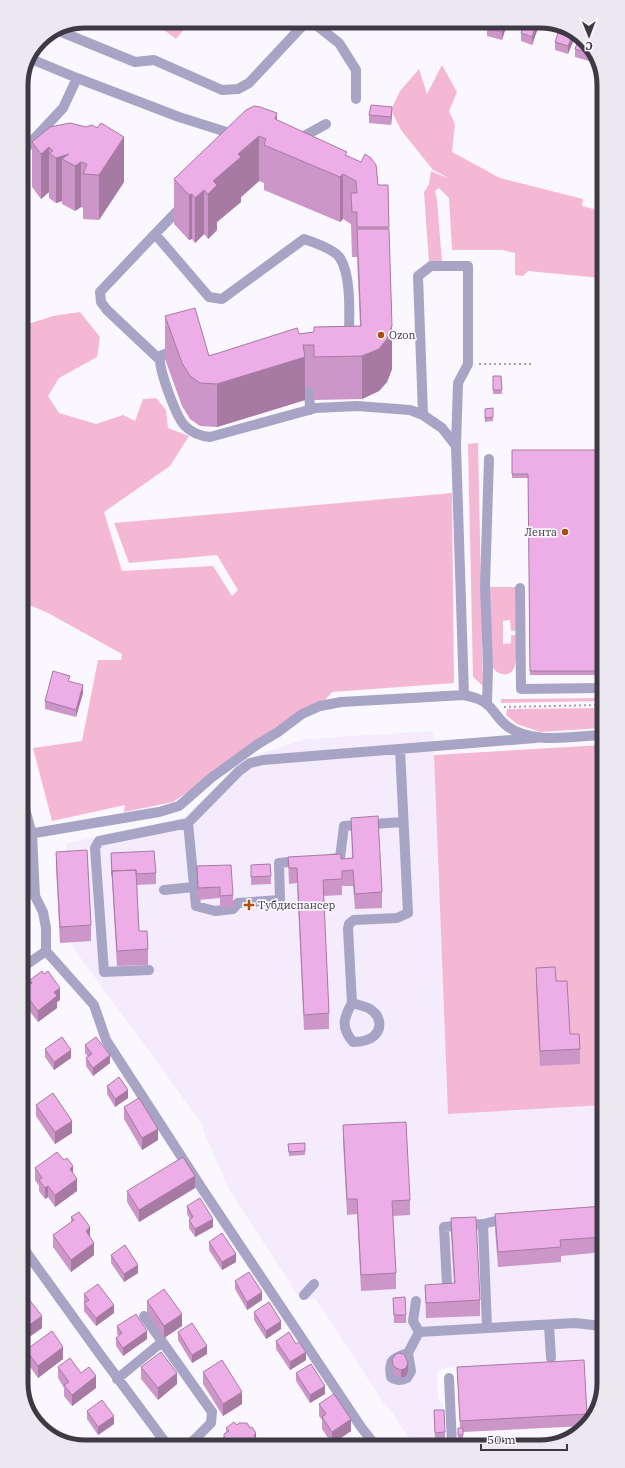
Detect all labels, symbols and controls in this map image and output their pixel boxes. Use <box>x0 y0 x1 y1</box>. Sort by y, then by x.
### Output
north arrow <box>569 16 609 56</box>
text: С <box>585 39 593 53</box>
place label: Ozon <box>389 328 416 342</box>
marker: Ozon <box>376 330 386 340</box>
place label: Лента <box>525 525 557 539</box>
marker: Лента <box>560 527 570 537</box>
place label: Тубдиспансер <box>258 898 336 912</box>
marker: Тубдиспансер <box>243 899 255 911</box>
scale bar <box>481 1426 567 1452</box>
text: 50 m <box>487 1432 516 1447</box>

